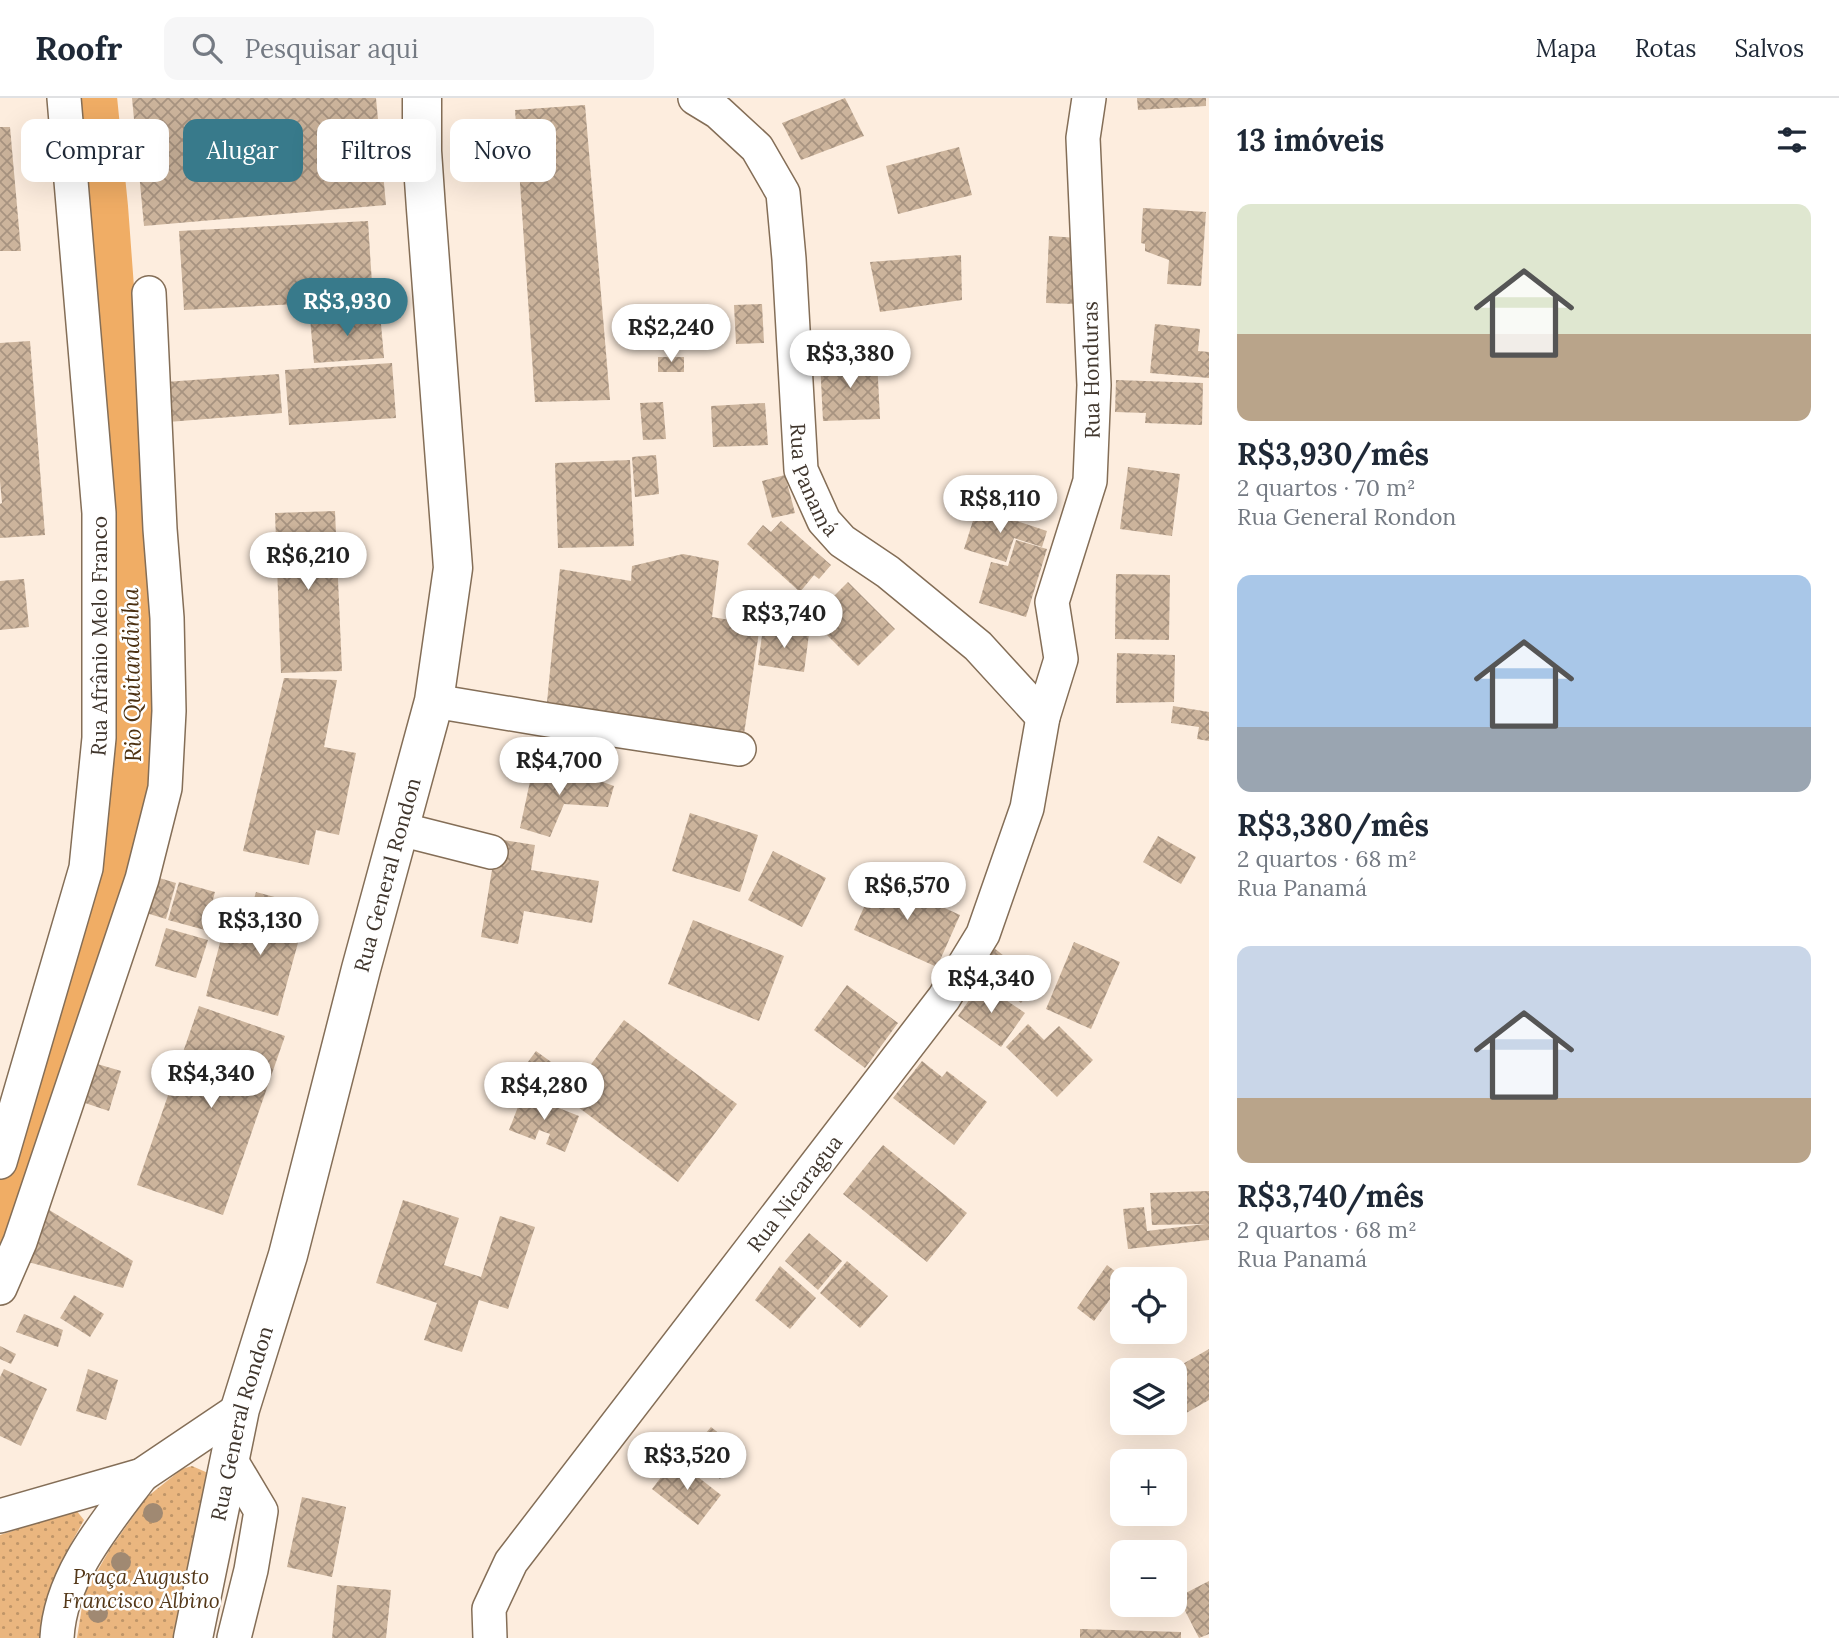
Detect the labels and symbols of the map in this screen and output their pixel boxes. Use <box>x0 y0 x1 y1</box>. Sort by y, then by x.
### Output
pin: R$3,930 <box>282 278 412 338</box>
street label: Rua Honduras <box>1076 301 1106 439</box>
pin: R$2,240 <box>606 304 736 364</box>
pin: R$3,380 <box>785 330 915 390</box>
street label: Rua Panamá <box>785 422 845 542</box>
pin: R$8,110 <box>935 476 1065 535</box>
street label: Rua Afrânio Melo Franco <box>84 516 113 757</box>
pin: R$6,210 <box>243 532 373 592</box>
water label: Rio Quitandinha <box>115 587 147 762</box>
pin: R$3,740 <box>719 590 849 650</box>
pin: R$4,700 <box>494 738 624 797</box>
street label: Rua General Rondon <box>347 774 426 975</box>
pin: R$6,570 <box>842 862 972 922</box>
pin: R$3,130 <box>195 898 325 957</box>
pin: R$4,340 <box>926 956 1056 1015</box>
pin: R$4,340 <box>146 1051 276 1110</box>
pin: R$4,280 <box>479 1062 609 1122</box>
street label: Rua Nicaragua <box>741 1129 848 1257</box>
street label: Rua General Rondon <box>204 1322 279 1523</box>
pin: R$3,520 <box>622 1432 752 1492</box>
park label: Praça Augusto Francisco Albino <box>62 1563 220 1614</box>

